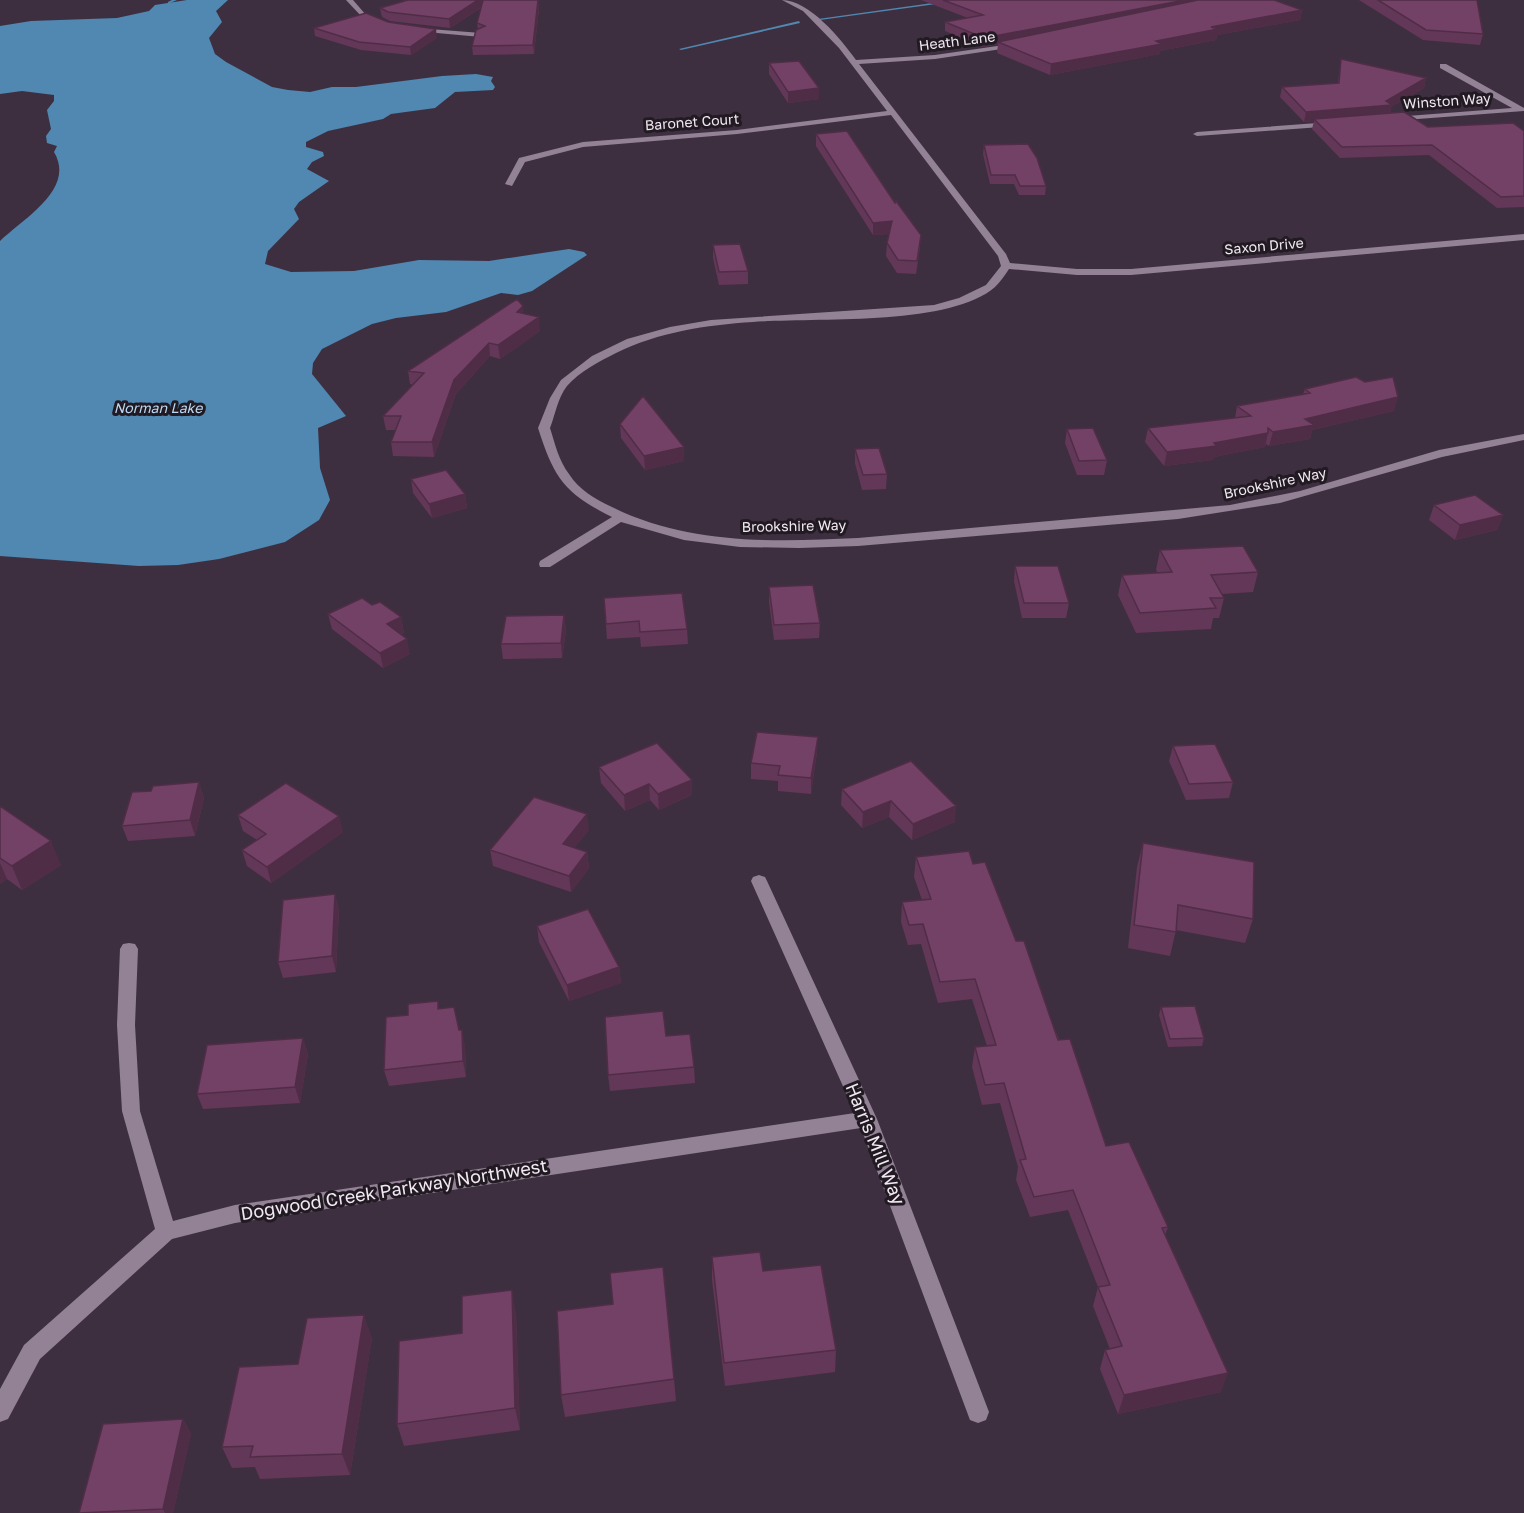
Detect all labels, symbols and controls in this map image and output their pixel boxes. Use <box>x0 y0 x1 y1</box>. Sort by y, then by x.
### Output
street label: Heath Lane <box>918 27 996 54</box>
street label: Winston Way <box>1403 89 1491 112</box>
street label: Baronet Court <box>644 110 740 133</box>
street label: Saxon Drive <box>1224 234 1304 257</box>
water label: Norman Lake <box>114 399 203 416</box>
street label: Brookshire Way <box>1222 463 1328 502</box>
street label: Brookshire Way <box>742 516 847 535</box>
street label: Harris Mill Way <box>841 1079 910 1208</box>
street label: Dogwood Creek Parkway Northwest <box>239 1154 549 1224</box>

